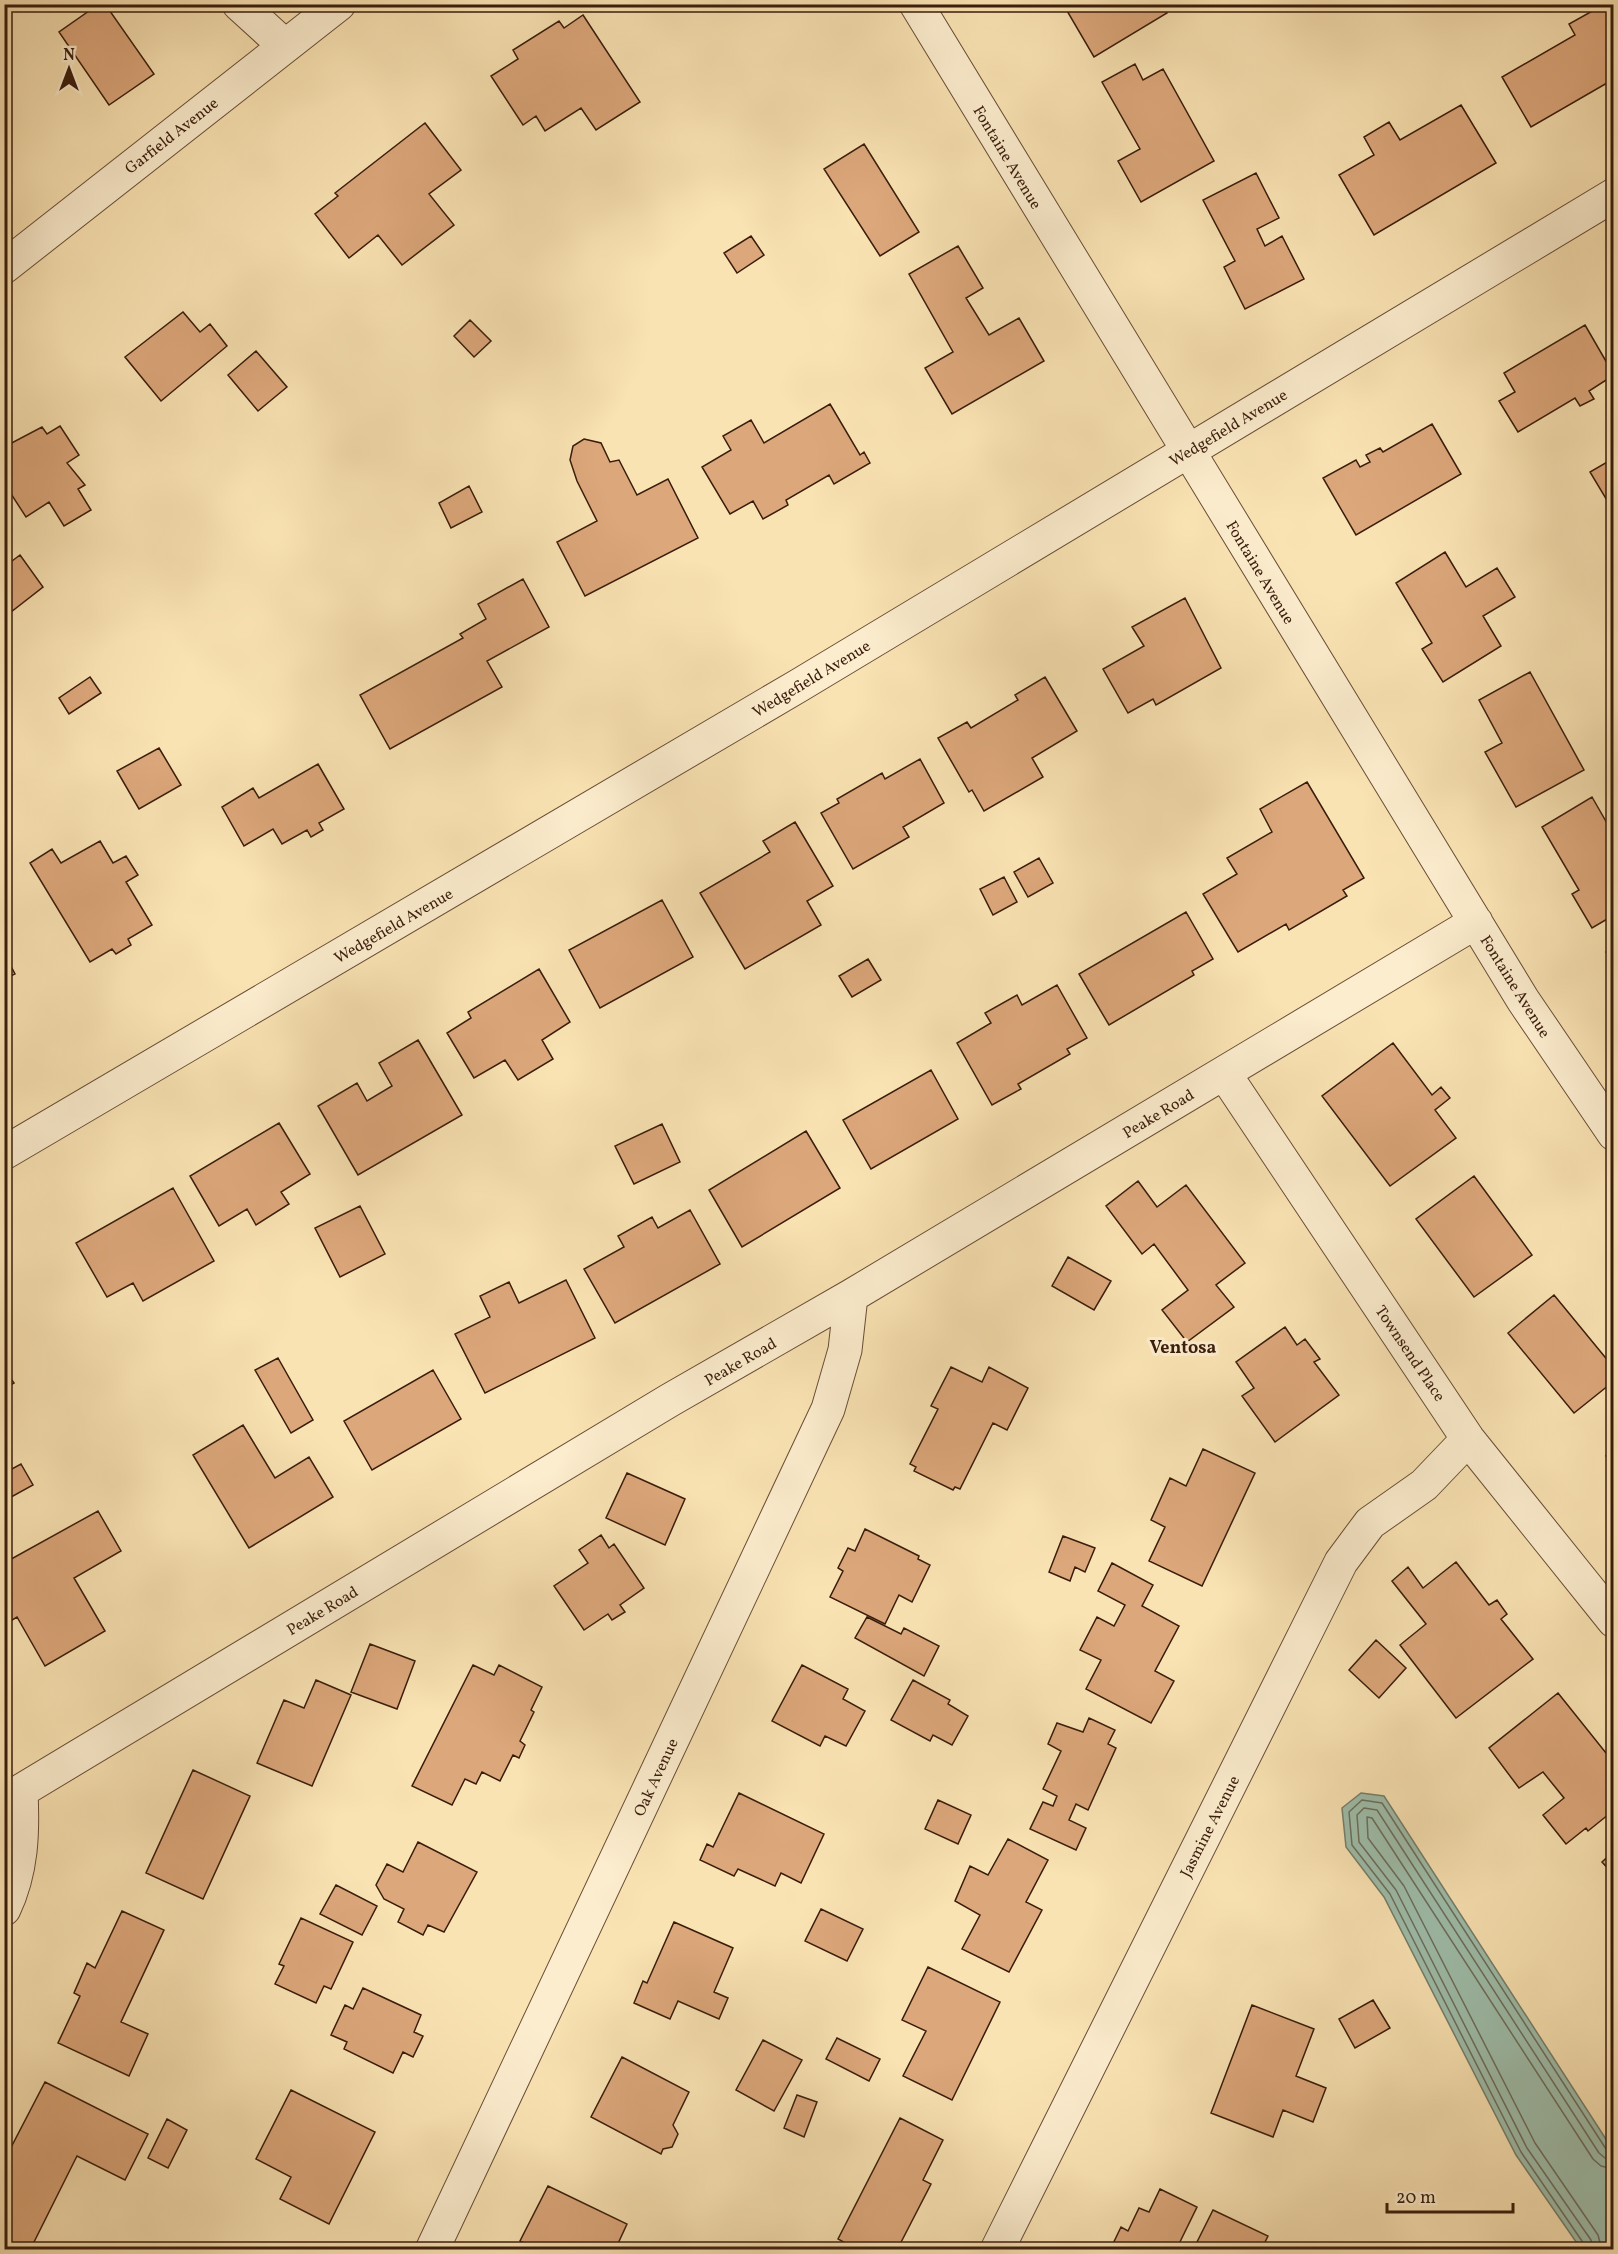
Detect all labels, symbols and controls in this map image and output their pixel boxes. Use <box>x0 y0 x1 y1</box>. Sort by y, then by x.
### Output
north arrow <box>39 39 99 99</box>
text: N <box>63 45 75 67</box>
street label: Garfield Avenue <box>121 93 224 180</box>
street label: Fontaine Avenue <box>967 102 1046 214</box>
street label: Wedgefield Avenue <box>1166 385 1292 473</box>
street label: Fontaine Avenue <box>1220 517 1299 629</box>
street label: Wedgefield Avenue <box>749 636 875 724</box>
street label: Wedgefield Avenue <box>330 884 458 970</box>
street label: Fontaine Avenue <box>1474 931 1555 1043</box>
street label: Peake Road <box>1119 1085 1199 1145</box>
street label: Townsend Place <box>1369 1302 1450 1407</box>
street label: Peake Road <box>701 1333 781 1392</box>
district label: Ventosa <box>1150 1336 1217 1361</box>
street label: Peake Road <box>283 1582 363 1642</box>
street label: Oak Avenue <box>629 1735 685 1821</box>
street label: Jasmine Avenue <box>1176 1772 1246 1882</box>
scale bar <box>1387 2176 1513 2214</box>
text: 20 m <box>1396 2186 1436 2211</box>

